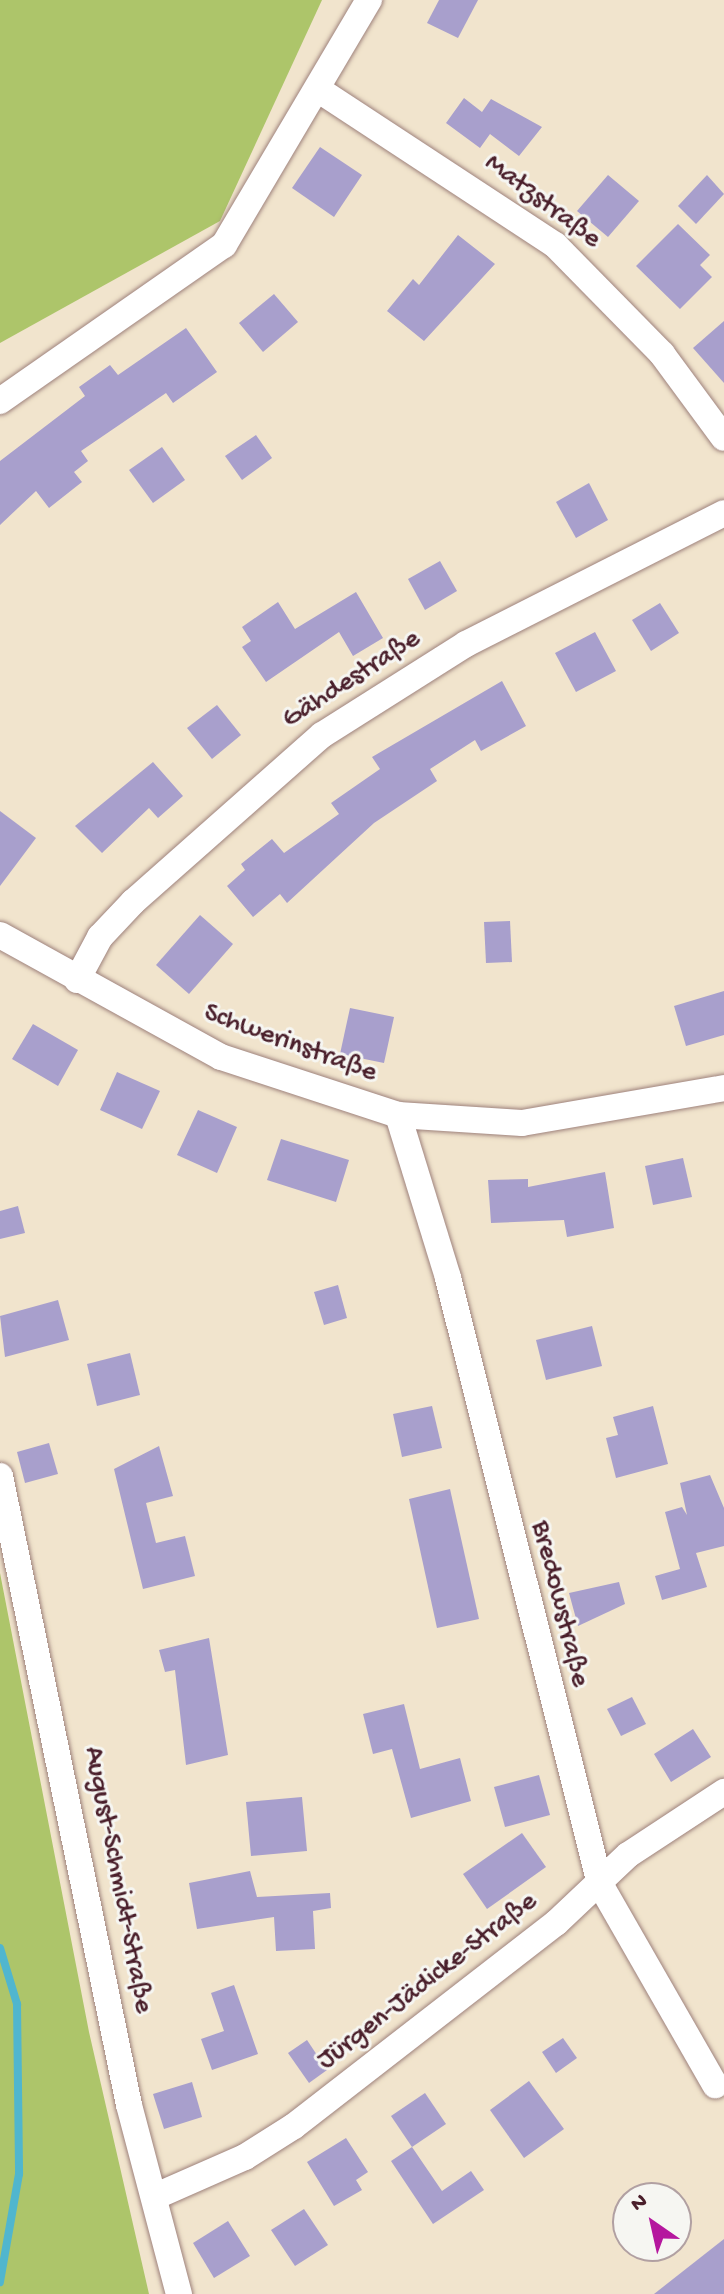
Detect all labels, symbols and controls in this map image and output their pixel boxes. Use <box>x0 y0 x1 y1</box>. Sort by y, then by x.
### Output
street label: Matzstraße <box>477 147 607 257</box>
street label: Gähdestraße <box>277 623 427 737</box>
street label: Schwerinstraße <box>199 997 381 1091</box>
street label: Bredowstraße <box>522 1517 596 1691</box>
street label: August-Schmidt-Straße <box>75 1744 159 2016</box>
street label: Jürgen-Jädicke-Straße <box>311 1886 545 2078</box>
north arrow <box>612 2182 692 2262</box>
text: N <box>626 2189 653 2219</box>

